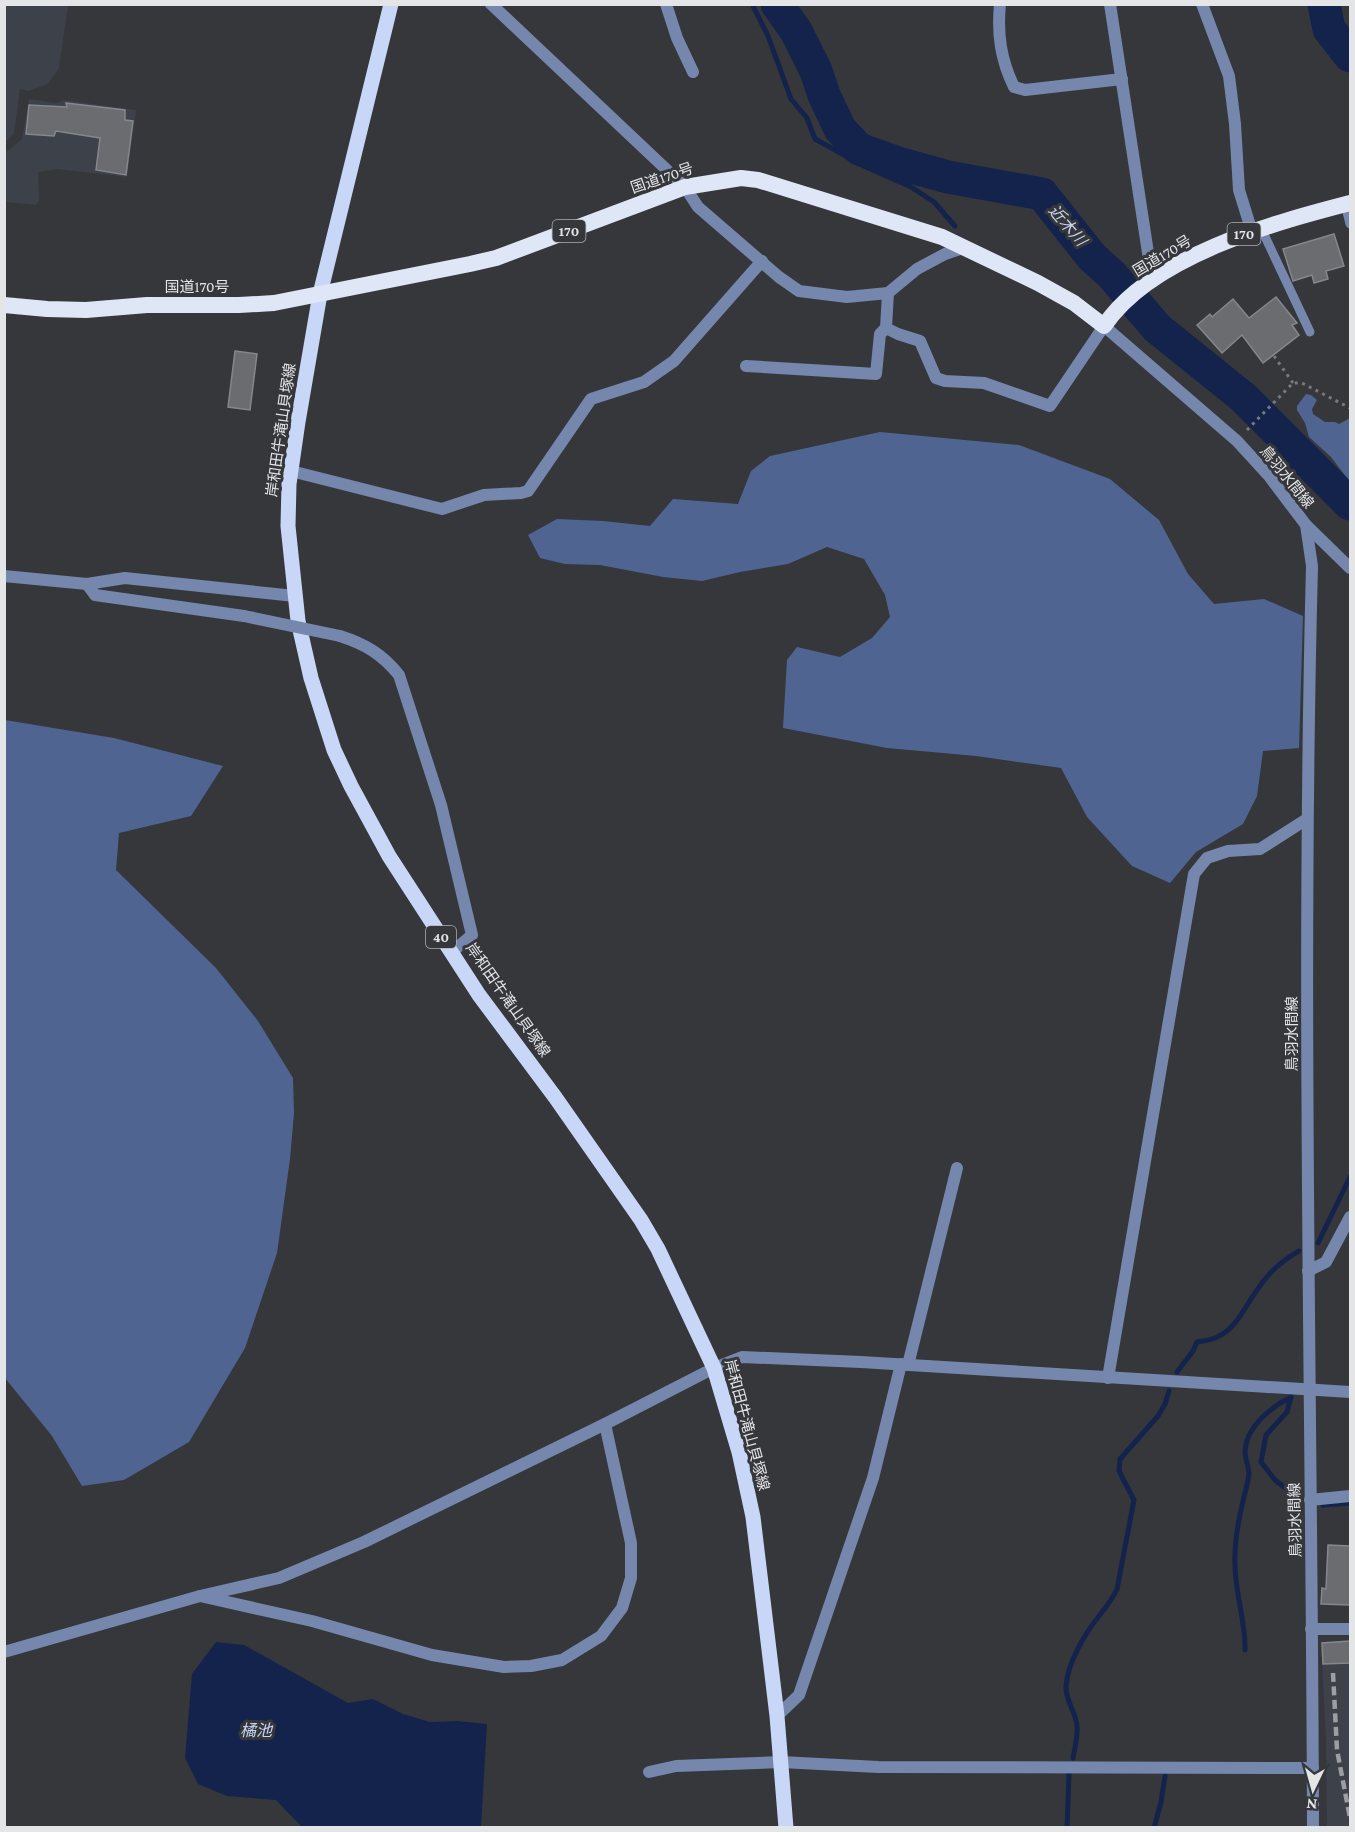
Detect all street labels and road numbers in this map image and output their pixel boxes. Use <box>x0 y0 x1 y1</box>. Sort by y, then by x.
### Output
street label: 国道170号 <box>629 160 695 196</box>
road number: 170 <box>552 220 586 242</box>
road number: 170 <box>1228 223 1260 245</box>
street label: 国道170号 <box>1130 232 1194 280</box>
street label: 国道170号 <box>164 279 230 295</box>
street label: 岸和田牛滝山貝塚線 <box>264 362 298 498</box>
street label: 鳥羽水間線 <box>1257 443 1317 511</box>
road number: 40 <box>426 926 456 948</box>
street label: 岸和田牛滝山貝塚線 <box>463 940 553 1060</box>
street label: 鳥羽水間線 <box>1284 996 1300 1072</box>
street label: 岸和田牛滝山貝塚線 <box>722 1358 772 1492</box>
street label: 鳥羽水間線 <box>1286 1482 1304 1558</box>

